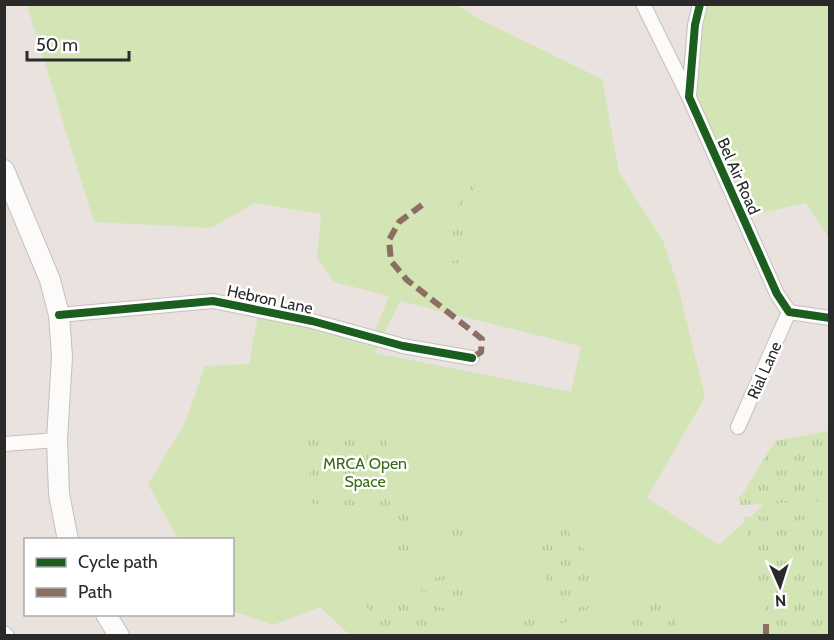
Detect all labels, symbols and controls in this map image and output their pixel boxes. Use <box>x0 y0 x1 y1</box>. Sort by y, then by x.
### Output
scale bar <box>27 24 129 62</box>
text: 50 m <box>36 34 78 56</box>
street label: Bel Air Road <box>713 135 764 217</box>
street label: Hebron Lane <box>225 281 315 318</box>
street label: Rial Lane <box>743 339 786 402</box>
park label: MRCA Open Space <box>323 454 407 491</box>
legend <box>24 538 234 616</box>
text: Cycle path <box>78 551 158 573</box>
north arrow <box>750 556 810 616</box>
text: Path <box>78 581 112 603</box>
text: N <box>775 591 787 610</box>

